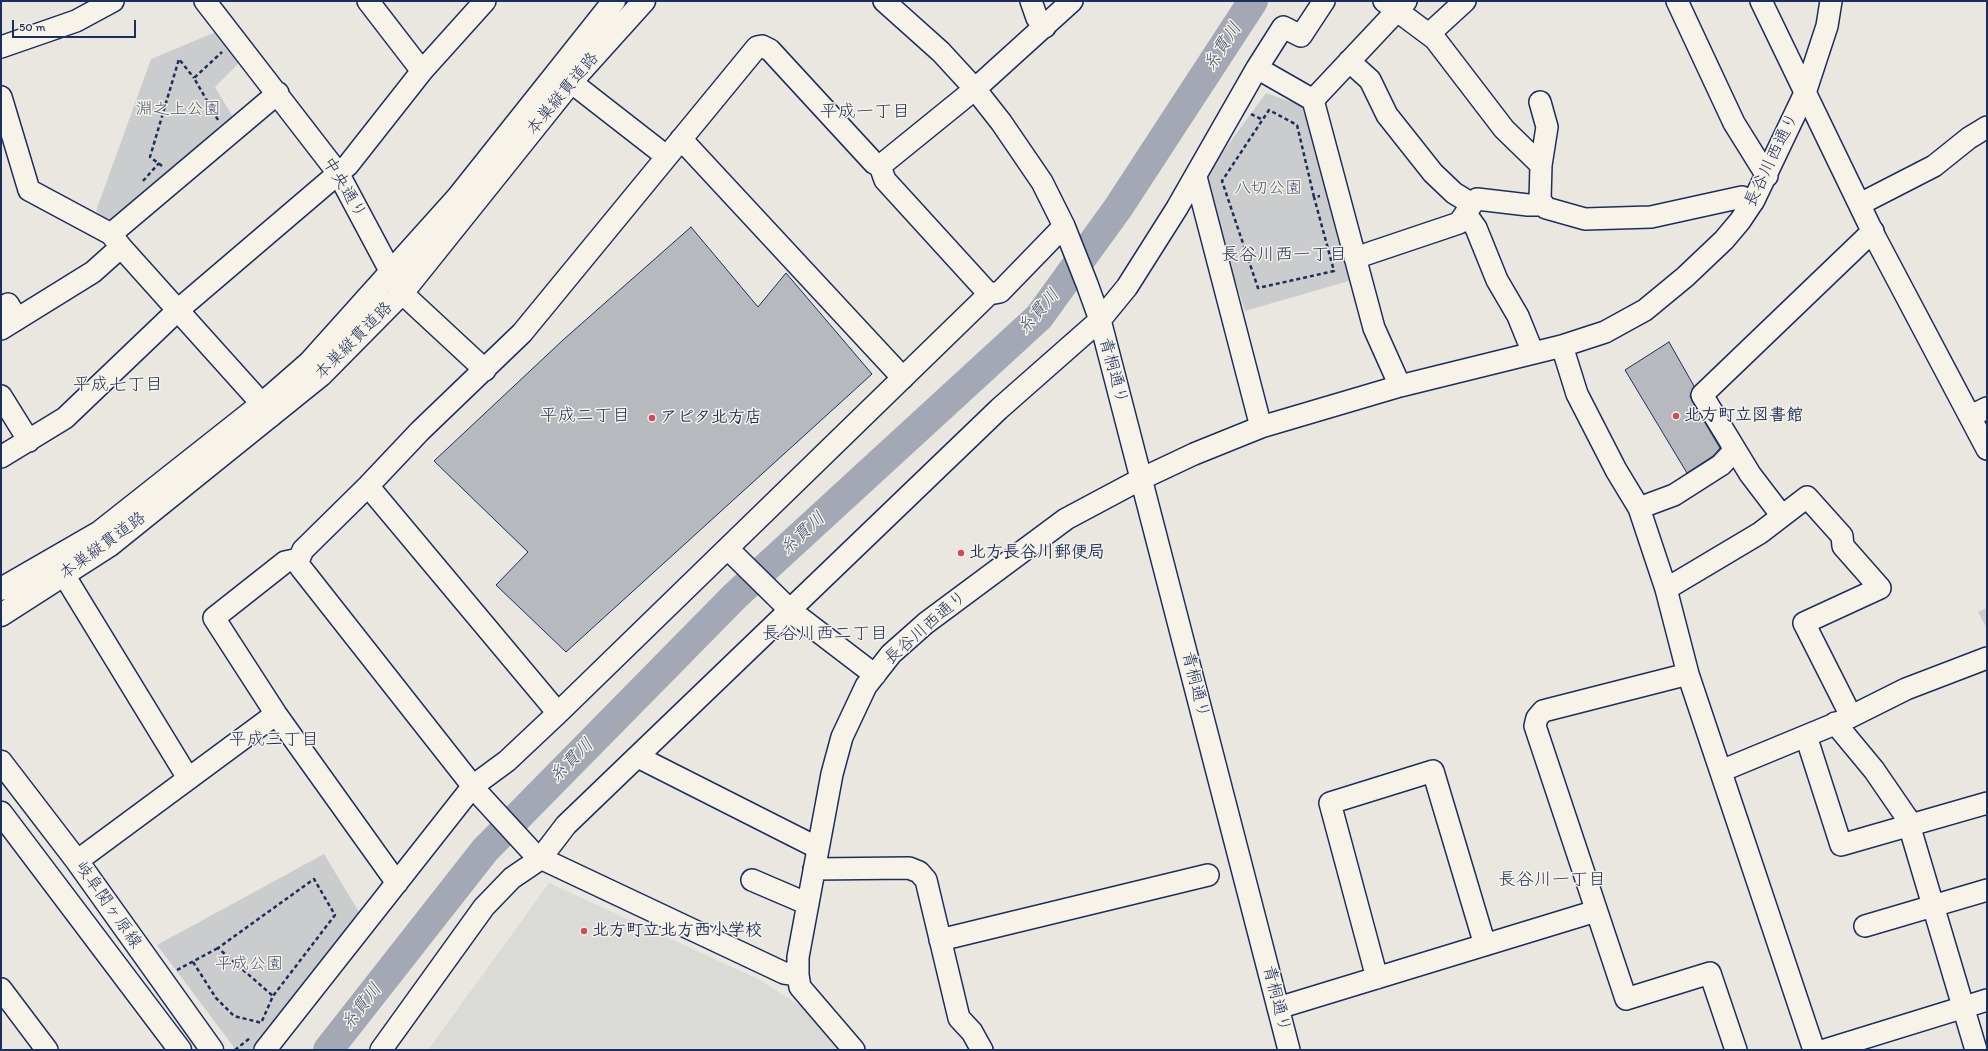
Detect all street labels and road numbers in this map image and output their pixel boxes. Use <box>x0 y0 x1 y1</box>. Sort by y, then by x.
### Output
street label: 本巣縦貫道路 <box>522 48 604 140</box>
street label: 長谷川西通り <box>1740 110 1804 210</box>
street label: 中央通り <box>318 154 370 222</box>
street label: 本巣縦貫道路 <box>311 298 397 384</box>
street label: 青桐通り <box>1094 336 1132 406</box>
street label: 本巣縦貫道路 <box>56 508 150 584</box>
street label: 長谷川西通り <box>881 587 971 669</box>
street label: 青桐通り <box>1177 650 1213 720</box>
street label: 岐阜関ヶ原線 <box>70 857 146 953</box>
street label: 青桐通り <box>1258 964 1294 1034</box>

